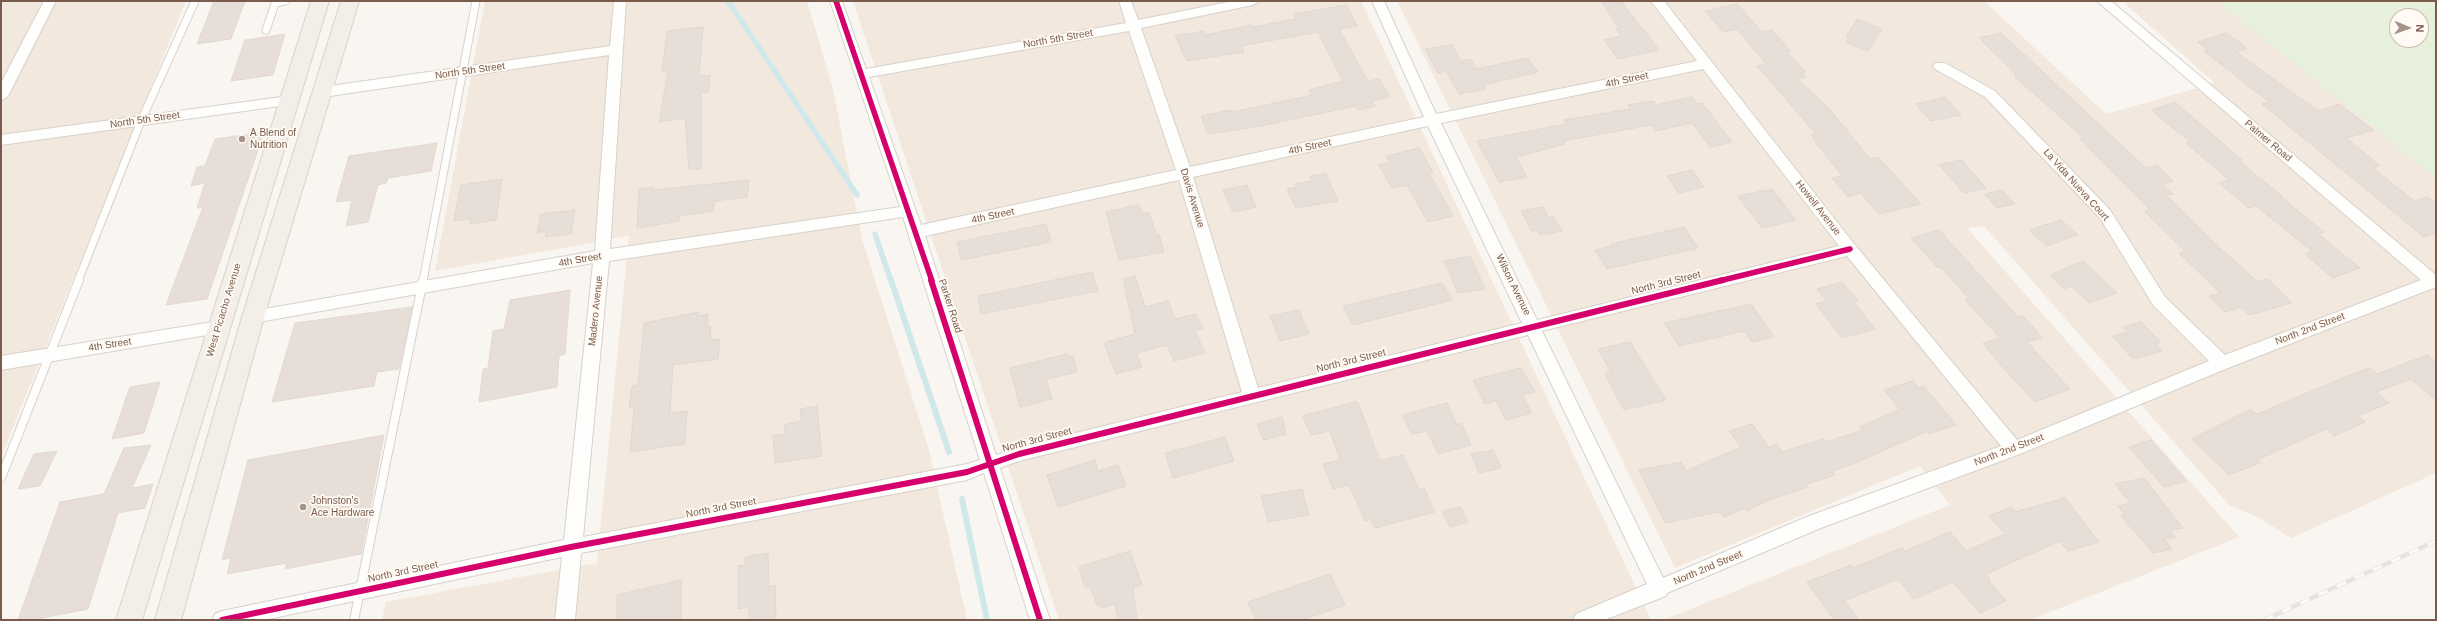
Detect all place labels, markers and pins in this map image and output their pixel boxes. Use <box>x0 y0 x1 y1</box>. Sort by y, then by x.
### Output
place label: A Blend of Nutrition <box>250 127 296 150</box>
marker: A Blend of Nutrition <box>237 134 247 144</box>
place label: Johnston's Ace Hardware <box>311 495 374 518</box>
marker: Johnston's Ace Hardware <box>298 502 308 512</box>

